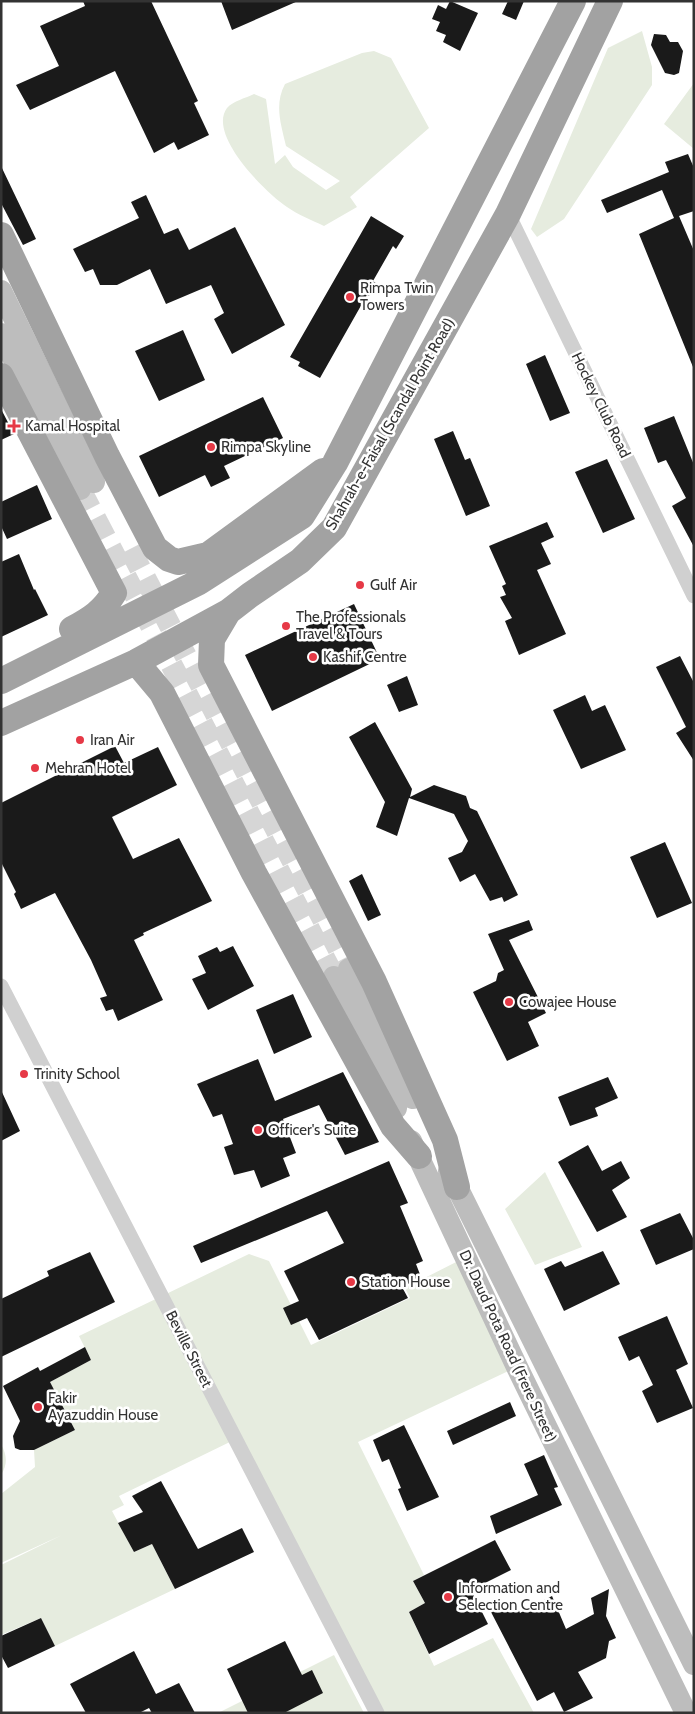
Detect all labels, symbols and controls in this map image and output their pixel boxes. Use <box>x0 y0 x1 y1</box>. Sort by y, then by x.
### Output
place label: Rimpa Twin Towers <box>360 279 434 314</box>
marker: Rimpa Twin Towers <box>344 291 356 303</box>
street label: Shahrah-e-Faisal (Scandal Point Road) <box>322 315 458 533</box>
street label: Hockey Club Road <box>568 349 634 461</box>
place label: Kamal Hospital <box>25 417 121 435</box>
marker: Kamal Hospital <box>7 419 21 433</box>
place label: Rimpa Skyline <box>221 438 311 456</box>
marker: Rimpa Skyline <box>205 441 217 453</box>
place label: Gulf Air <box>370 576 417 594</box>
marker: Gulf Air <box>354 579 366 591</box>
place label: The Professionals Travel & Tours <box>296 608 406 643</box>
marker: The Professionals Travel & Tours <box>280 620 292 632</box>
place label: Kashif Centre <box>323 648 407 666</box>
marker: Kashif Centre <box>307 651 319 663</box>
place label: Iran Air <box>90 731 135 749</box>
marker: Iran Air <box>74 734 86 746</box>
place label: Mehran Hotel <box>45 759 132 777</box>
marker: Mehran Hotel <box>29 762 41 774</box>
place label: Cowajee House <box>519 993 617 1011</box>
marker: Cowajee House <box>503 996 515 1008</box>
place label: Trinity School <box>34 1065 120 1083</box>
marker: Trinity School <box>18 1068 30 1080</box>
place label: Officer's Suite <box>268 1121 356 1139</box>
marker: Officer's Suite <box>252 1124 264 1136</box>
street label: Dr. Daud Pota Road (Frere Street) <box>455 1247 561 1445</box>
place label: Station House <box>361 1273 451 1291</box>
marker: Station House <box>345 1276 357 1288</box>
street label: Beville Street <box>162 1308 216 1390</box>
place label: Fakir Ayazuddin House <box>48 1389 159 1424</box>
marker: Fakir Ayazuddin House <box>32 1401 44 1413</box>
place label: Information and Selection Centre <box>458 1579 563 1614</box>
marker: Information and Selection Centre <box>442 1591 454 1603</box>

